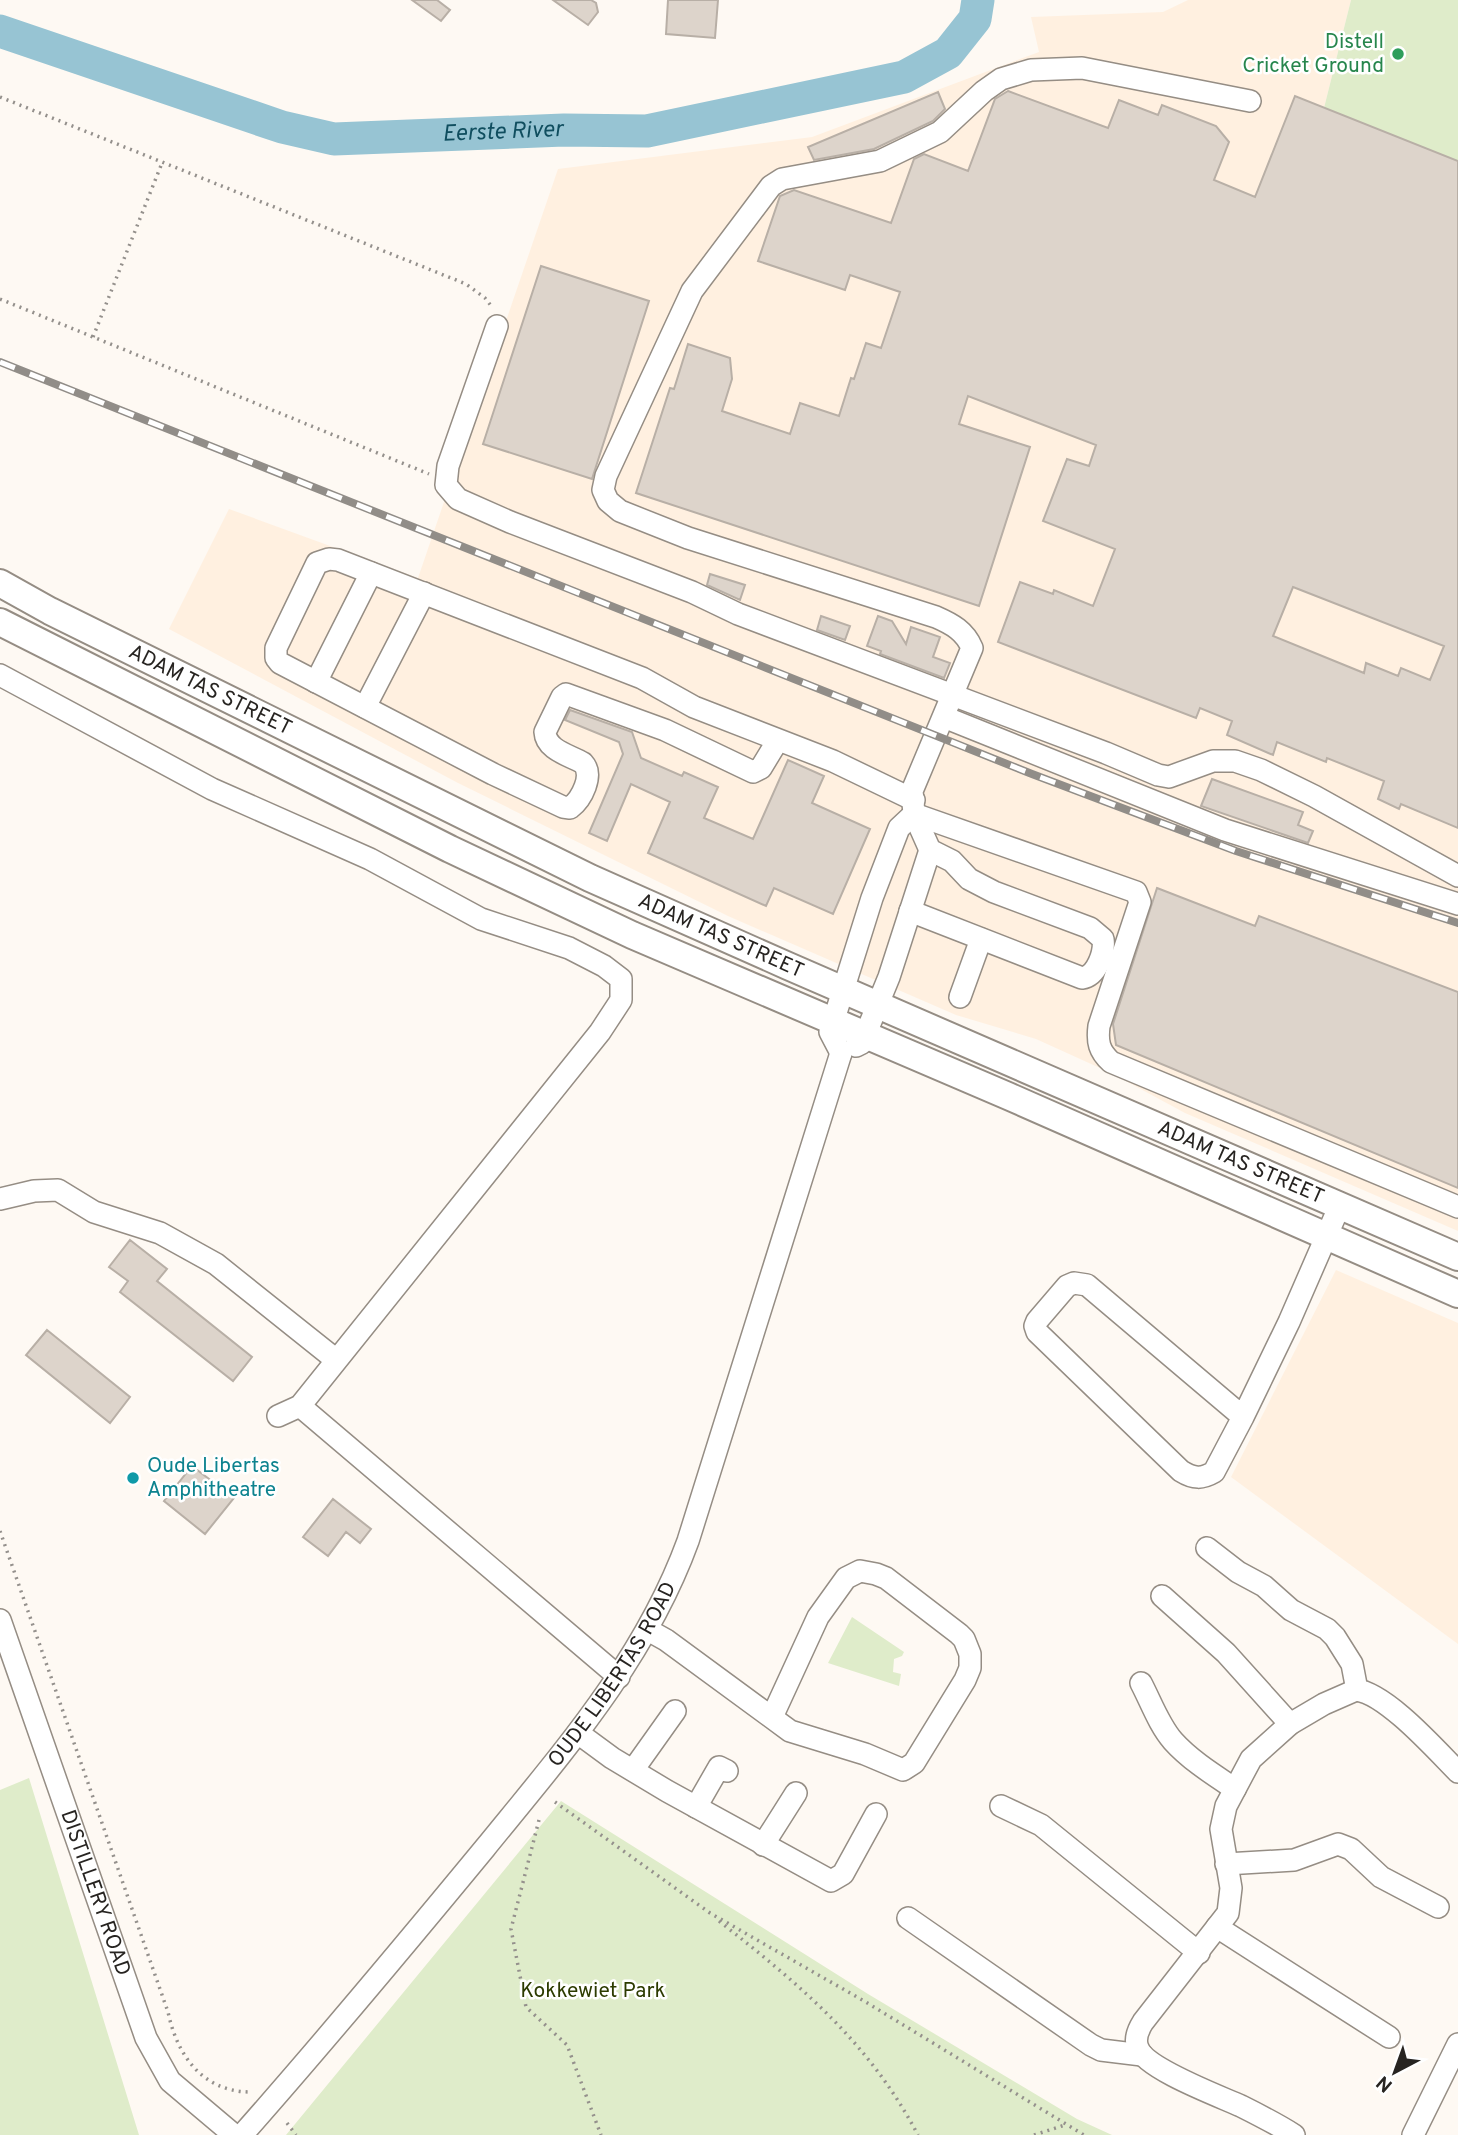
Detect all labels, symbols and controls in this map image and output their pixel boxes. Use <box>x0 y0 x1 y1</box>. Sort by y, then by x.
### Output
place label: Distell Cricket Ground <box>1242 29 1384 80</box>
marker: Distell Cricket Ground <box>1390 46 1406 62</box>
water label: Eerste River <box>442 115 566 149</box>
street label: ADAM TAS STREET <box>124 638 296 742</box>
street label: ADAM TAS STREET <box>634 888 808 985</box>
street label: ADAM TAS STREET <box>1153 1115 1328 1211</box>
place label: Oude Libertas Amphitheatre <box>147 1453 280 1504</box>
marker: Oude Libertas Amphitheatre <box>125 1470 141 1486</box>
street label: OUDE LIBERTAS ROAD <box>542 1577 683 1773</box>
street label: DISTILLERY ROAD <box>54 1806 137 1979</box>
park label: Kokkewiet Park <box>520 1978 666 2005</box>
north arrow <box>1360 2037 1430 2107</box>
text: N <box>1372 2070 1398 2097</box>

